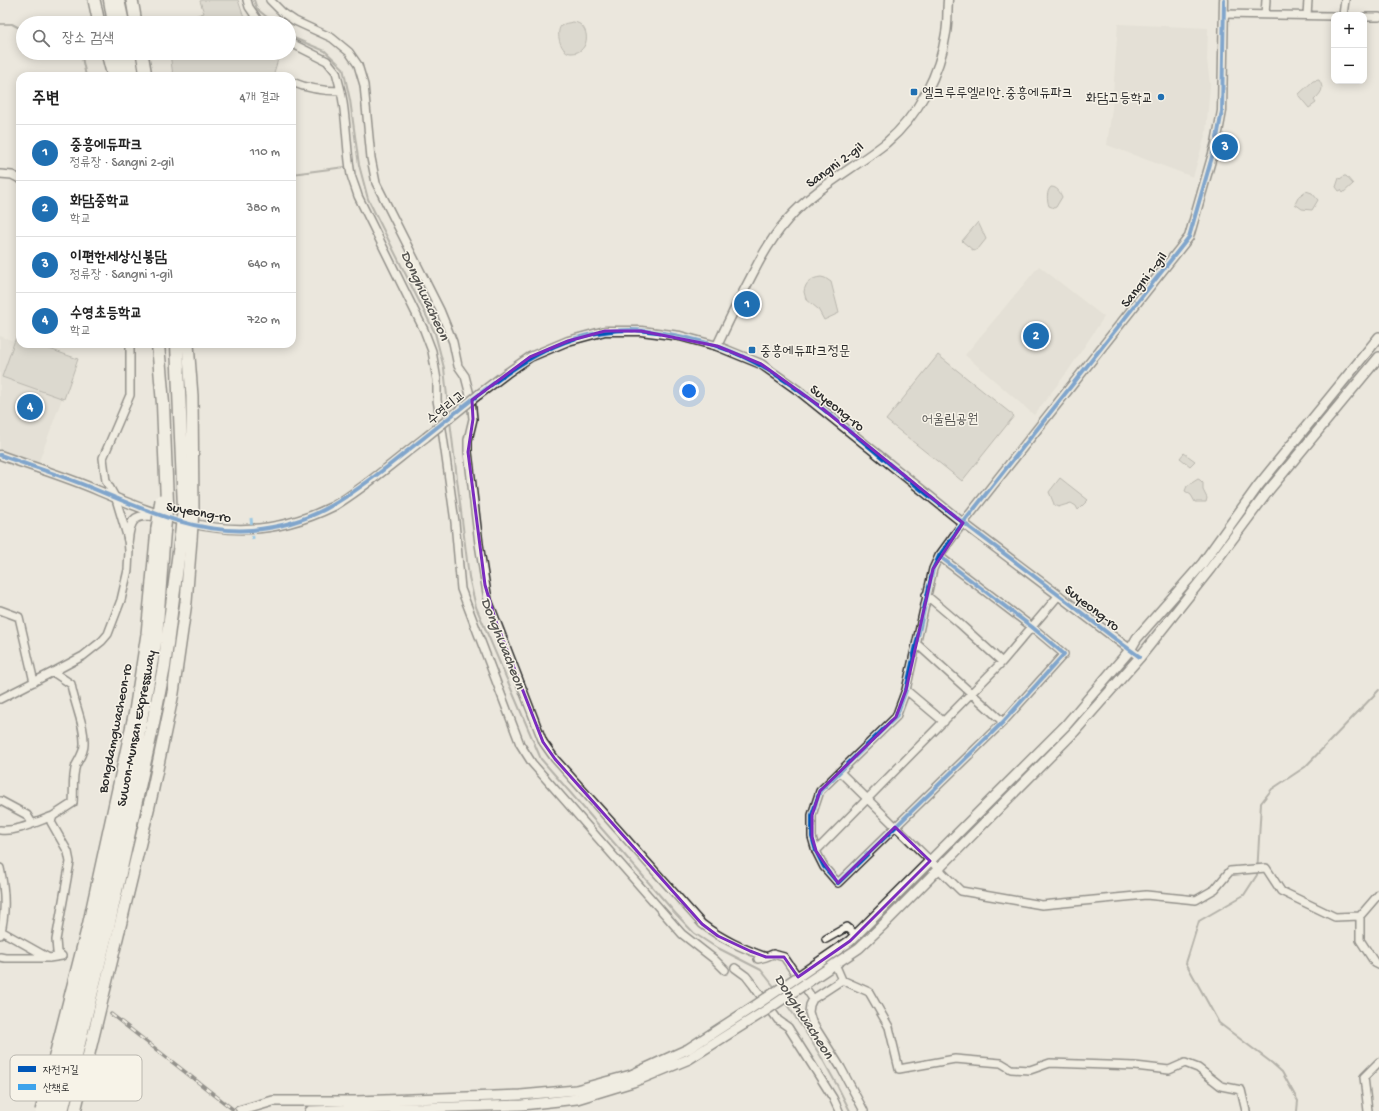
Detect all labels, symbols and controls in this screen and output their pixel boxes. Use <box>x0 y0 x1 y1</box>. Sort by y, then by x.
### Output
map controls <box>1331 12 1367 84</box>
button: + <box>1331 12 1367 48</box>
search box <box>16 16 296 60</box>
icon: search <box>30 27 52 49</box>
text: 장소 검색 <box>62 30 114 48</box>
button: − <box>1331 48 1367 84</box>
place label: 엘크루루엘리안.중흥에듀파크 <box>922 86 1073 103</box>
marker: 엘크루루엘리안.중흥에듀파크 <box>909 87 919 97</box>
text: 주변 <box>32 90 59 110</box>
text: 4개 결과 <box>239 91 280 106</box>
place label: 화담고등학교 <box>1085 91 1153 108</box>
marker: 화담고등학교 <box>1156 92 1166 102</box>
pin: 3 <box>1212 132 1238 162</box>
text: 중흥에듀파크 <box>70 137 142 155</box>
street label: Sangni 2-gil <box>803 139 868 193</box>
text: 1 <box>42 145 48 160</box>
text: 110 m <box>250 145 280 160</box>
text: 정류장 · Sangni 2-gil <box>70 156 174 171</box>
text: 화담중학교 <box>70 193 130 211</box>
text: 2 <box>42 201 48 216</box>
text: 380 m <box>246 201 280 216</box>
text: 학교 <box>70 212 91 227</box>
water label: Donghwacheon <box>396 248 453 344</box>
text: 이편한세상신봉담 <box>70 249 167 267</box>
street label: Sangni 1-gil <box>1118 249 1172 312</box>
text: 3 <box>42 257 48 272</box>
text: 640 m <box>248 257 280 272</box>
text: 정류장 · Sangni 1-gil <box>70 268 173 283</box>
pin: 1 <box>734 289 760 319</box>
text: 수영초등학교 <box>70 305 142 323</box>
text: 4 <box>42 313 48 328</box>
text: 720 m <box>247 313 280 328</box>
pin: 2 <box>1023 321 1049 351</box>
text: 학교 <box>70 324 91 339</box>
place label: 중흥에듀파크정문 <box>760 344 850 361</box>
marker: 중흥에듀파크정문 <box>747 345 757 355</box>
your location <box>679 381 699 401</box>
street label: Suyeong-ro <box>806 382 867 436</box>
street label: 수영리교 <box>424 388 469 430</box>
pin: 4 <box>17 392 43 422</box>
park label: 어울림공원 <box>922 412 978 429</box>
street label: Suyeong-ro <box>165 499 232 528</box>
street label: Suyeong-ro <box>1060 582 1123 636</box>
water label: Donghwacheon <box>476 595 529 693</box>
street label: Suwon-Munsan Expressway <box>114 649 161 808</box>
street label: Bongdamgwacheon-ro <box>95 662 137 796</box>
water label: Donghwacheon <box>769 971 838 1063</box>
legend <box>10 1055 142 1101</box>
text: 자전거길 <box>43 1064 79 1077</box>
text: 산책로 <box>43 1083 70 1095</box>

